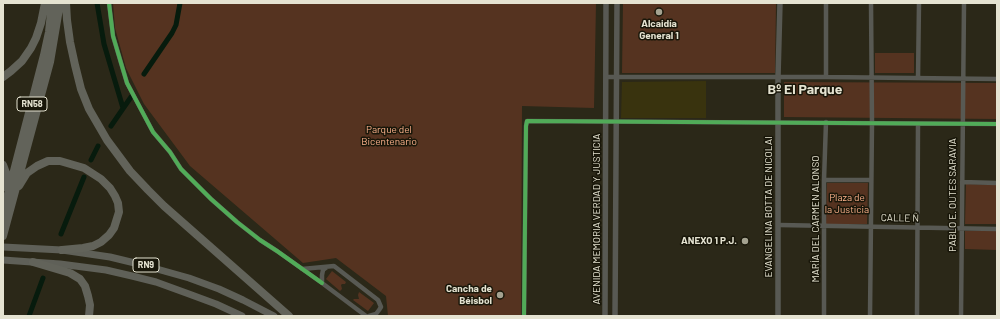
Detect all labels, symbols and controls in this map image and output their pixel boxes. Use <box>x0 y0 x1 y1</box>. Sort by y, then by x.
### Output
marker: Alcaidía General 1 <box>654 7 664 17</box>
place label: Alcaidía General 1 <box>639 18 679 42</box>
district label: Bº El Parque <box>768 81 842 97</box>
road number: RN58 <box>17 97 47 111</box>
park label: Parque del Bicentenario <box>361 124 417 148</box>
street label: AVENIDA MEMORIA VERDAD Y JUSTICIA <box>591 134 603 304</box>
street label: EVANGELINA BOTTA DE NICOLAI <box>763 136 775 278</box>
street label: PABLO E. OUTES SARAVIA <box>947 138 959 252</box>
street label: MARÍA DEL CARMEN ALONSO <box>810 156 822 282</box>
park label: Plaza de la Justicia <box>825 192 869 216</box>
street label: CALLE Ñ <box>881 212 919 224</box>
place label: ANEXO 1 P.J. <box>681 235 737 247</box>
marker: ANEXO 1 P.J. <box>740 236 750 246</box>
road number: RN9 <box>133 258 159 272</box>
place label: Cancha de Béisbol <box>446 283 492 306</box>
marker: Cancha de Béisbol <box>495 290 505 300</box>

